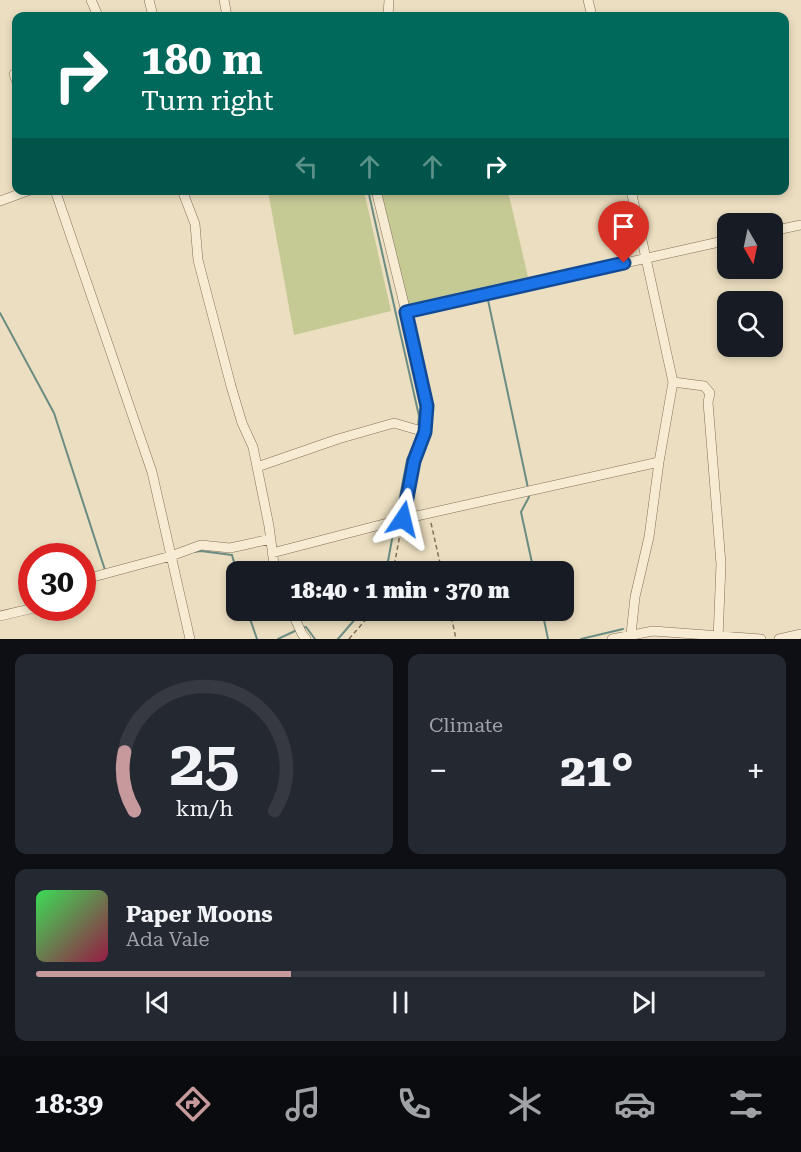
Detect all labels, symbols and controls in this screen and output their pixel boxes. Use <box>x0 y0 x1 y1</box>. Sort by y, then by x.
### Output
text: 180 m <box>141 35 263 84</box>
icon: right <box>42 36 120 114</box>
text: Turn right <box>141 85 274 117</box>
icon: left <box>290 150 323 183</box>
icon: ahead <box>353 150 386 183</box>
icon: ahead <box>416 150 449 183</box>
icon: right <box>479 150 512 183</box>
pin <box>598 201 649 263</box>
icon: arrive <box>607 210 640 243</box>
north arrow <box>717 213 783 279</box>
map controls <box>717 213 783 357</box>
button: search <box>717 291 783 357</box>
position arrow <box>371 487 435 551</box>
speed limit sign: 30 <box>18 543 96 621</box>
text: 18:40 · 1 min · 370 m <box>290 578 510 603</box>
text: Climate <box>429 713 503 737</box>
text: 25 <box>169 727 239 800</box>
text: 21° <box>561 744 634 797</box>
text: − <box>429 751 447 790</box>
text: + <box>747 751 765 790</box>
text: km/h <box>175 796 233 821</box>
text: Paper Moons <box>126 902 273 927</box>
text: Ada Vale <box>126 927 209 951</box>
icon: previous <box>141 986 174 1019</box>
icon: pause <box>384 986 417 1019</box>
icon: next <box>627 986 660 1019</box>
icon: directions <box>172 1083 214 1125</box>
icon: music <box>282 1083 324 1125</box>
icon: phone <box>393 1083 435 1125</box>
icon: climate <box>504 1083 546 1125</box>
icon: car <box>614 1083 656 1125</box>
icon: filters <box>725 1083 767 1125</box>
text: 18:39 <box>34 1088 103 1120</box>

